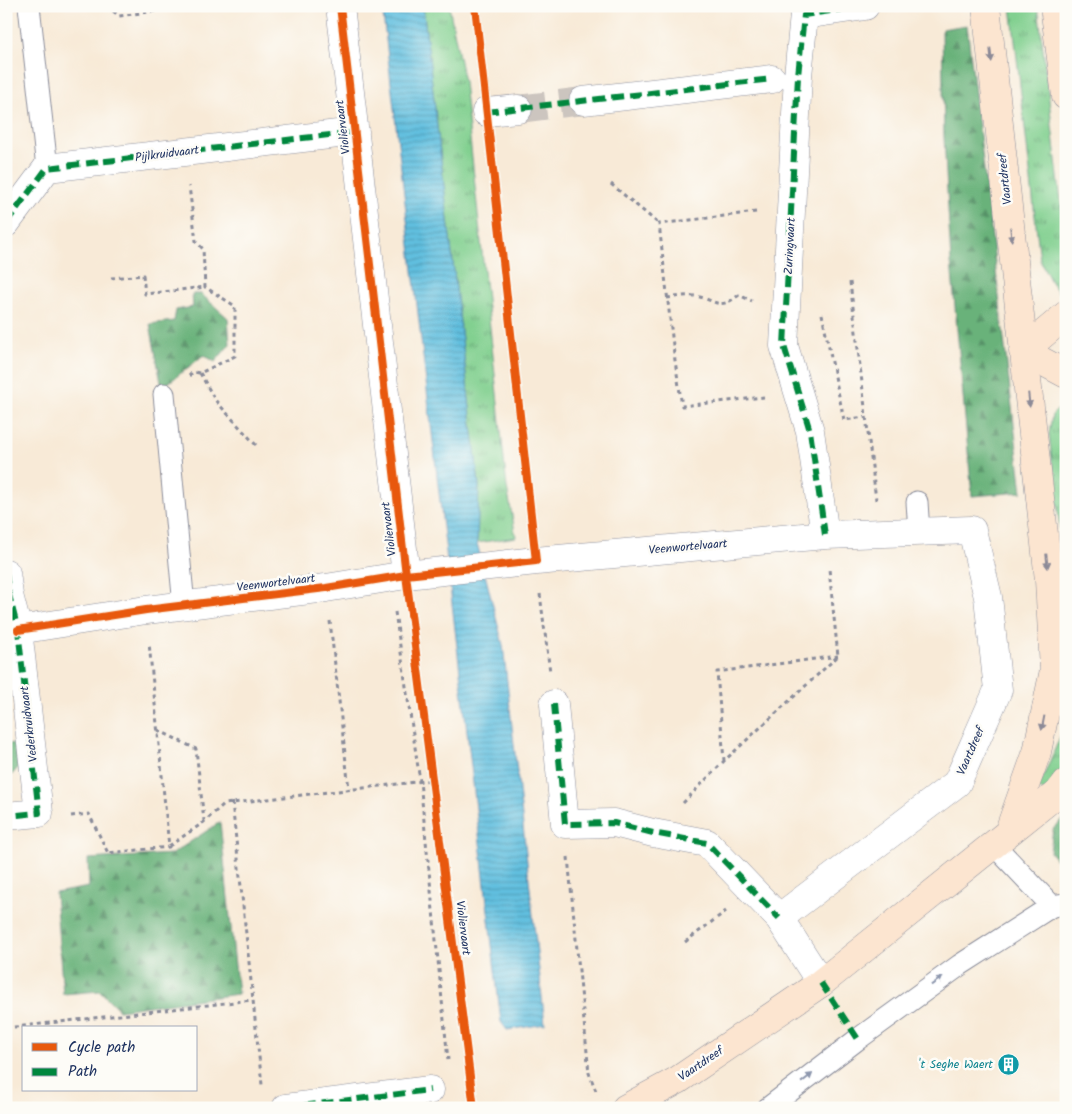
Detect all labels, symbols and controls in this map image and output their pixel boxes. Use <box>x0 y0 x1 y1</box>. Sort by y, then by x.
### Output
one-way arrow <box>988 47 996 63</box>
street label: Violiervaart <box>330 98 356 155</box>
street label: Pijlkruidvaart <box>134 141 201 167</box>
street label: Vaartdreef <box>993 151 1017 206</box>
street label: Zuringvaart <box>779 217 801 275</box>
one-way arrow <box>1007 226 1015 242</box>
one-way arrow <box>1025 392 1033 408</box>
street label: Violiervaart <box>376 500 402 557</box>
street label: Veenwortelvaart <box>648 534 729 560</box>
one-way arrow <box>1043 554 1051 570</box>
street label: Veenwortelvaart <box>236 569 317 597</box>
street label: Vederkruidvaart <box>15 685 43 763</box>
one-way arrow <box>1039 715 1047 731</box>
street label: Vaartdreef <box>952 722 991 778</box>
street label: Violiervaart <box>450 900 476 957</box>
one-way arrow <box>930 976 944 986</box>
legend <box>22 1026 198 1092</box>
text: Cycle path <box>68 1036 135 1060</box>
street label: Vaartdreef <box>674 1041 729 1086</box>
building icon: 't Seghe Waert <box>997 1052 1021 1076</box>
place label: 't Seghe Waert <box>919 1055 993 1074</box>
text: Path <box>68 1060 97 1084</box>
one-way arrow <box>800 1073 814 1083</box>

